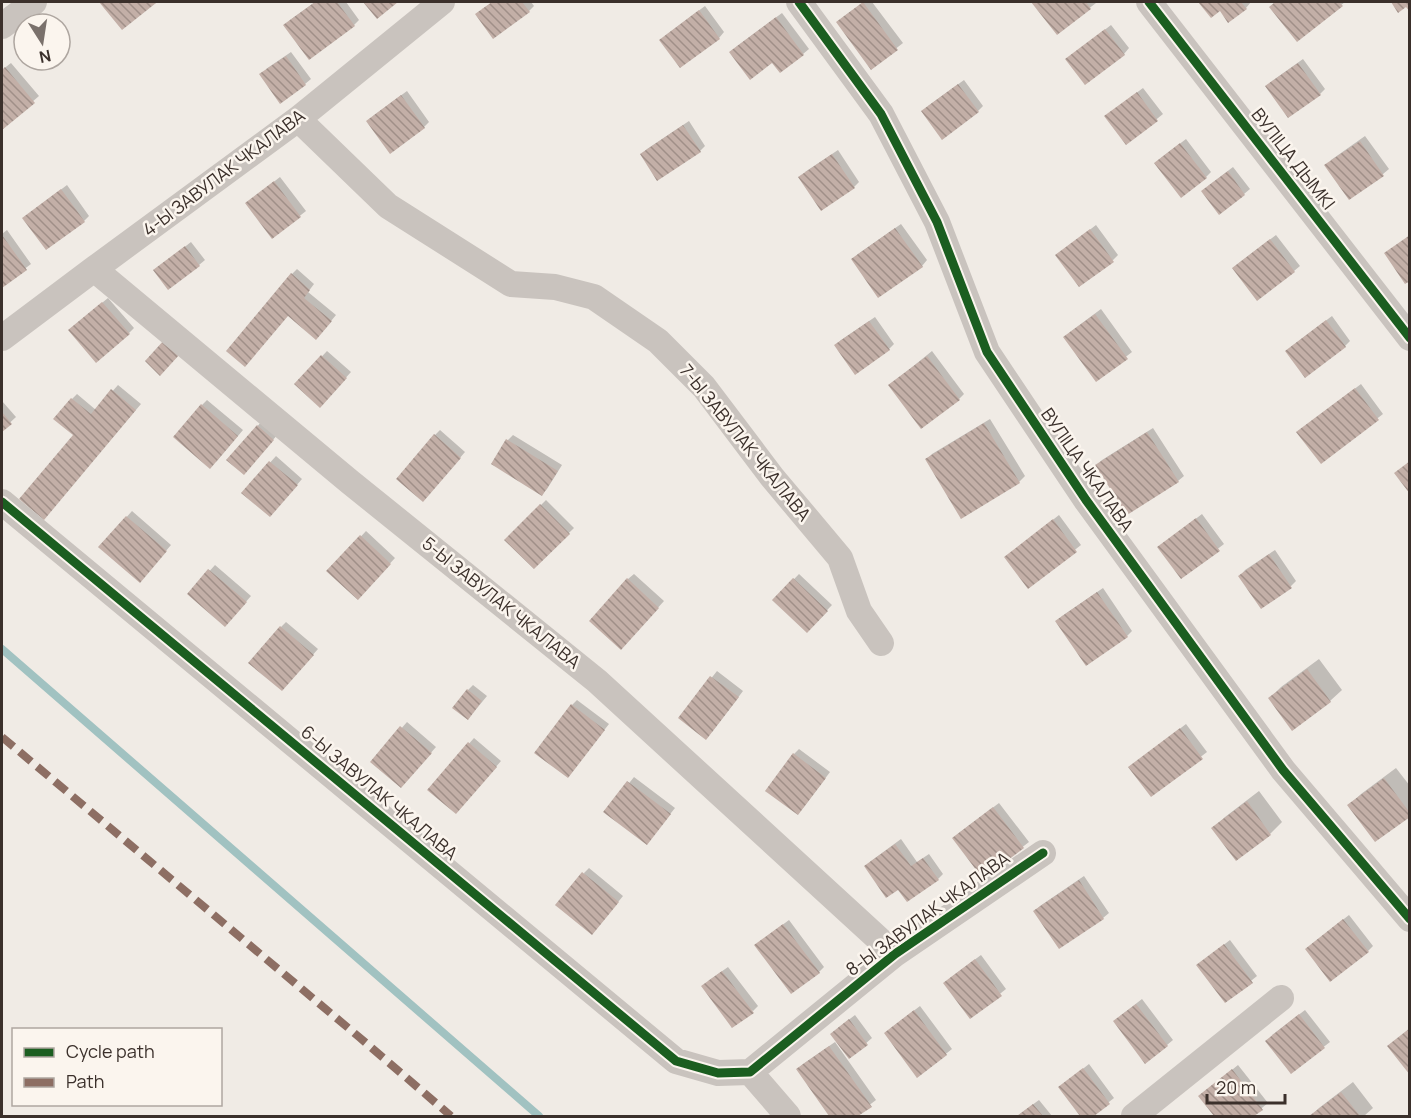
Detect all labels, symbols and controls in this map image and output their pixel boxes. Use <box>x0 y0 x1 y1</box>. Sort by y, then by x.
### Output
north arrow <box>12 12 72 72</box>
text: N <box>37 45 53 69</box>
street label: 4-Ы ЗАВУЛАК ЧКАЛАВА <box>137 103 310 241</box>
street label: ВУЛІЦА ДЫМКІ <box>1247 103 1341 214</box>
street label: 7-Ы ЗАВУЛАК ЧКАЛАВА <box>675 359 817 526</box>
street label: ВУЛІЦА ЧКАЛАВА <box>1036 403 1140 537</box>
street label: 5-Ы ЗАВУЛАК ЧКАЛАВА <box>418 531 586 674</box>
street label: 6-Ы ЗАВУЛАК ЧКАЛАВА <box>296 719 464 865</box>
street label: 8-Ы ЗАВУЛАК ЧКАЛАВА <box>841 845 1015 981</box>
legend <box>12 1028 222 1106</box>
text: Cycle path <box>66 1039 155 1063</box>
scale bar <box>1207 1067 1285 1105</box>
text: Path <box>66 1069 104 1093</box>
text: 20 m <box>1216 1075 1256 1099</box>

